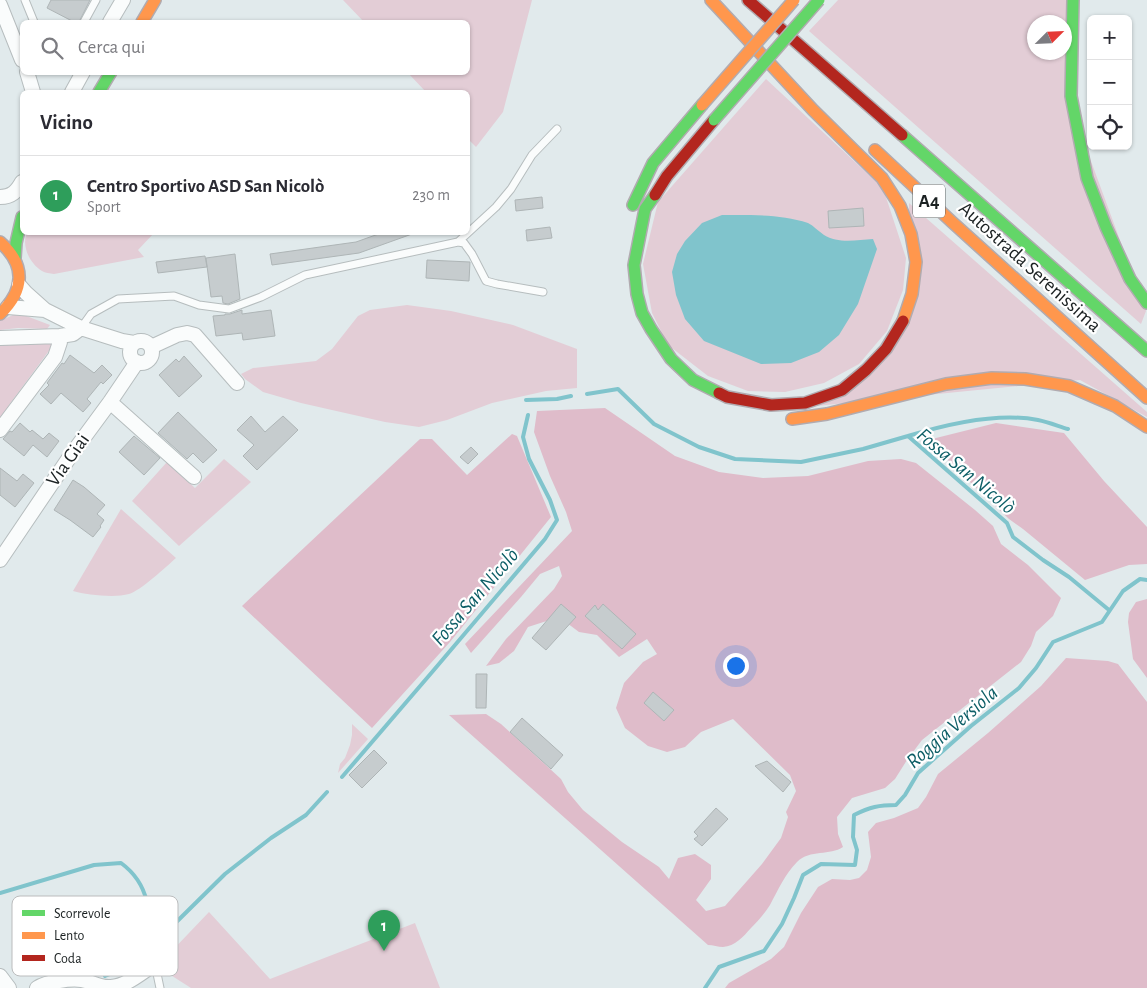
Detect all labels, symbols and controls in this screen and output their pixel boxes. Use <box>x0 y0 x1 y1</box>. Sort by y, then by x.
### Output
north arrow <box>1027 15 1072 60</box>
map controls <box>1087 15 1132 150</box>
button: + <box>1087 15 1132 60</box>
search box <box>20 20 470 75</box>
icon: search <box>38 34 66 62</box>
text: Cerca qui <box>78 38 145 57</box>
button: − <box>1087 60 1132 105</box>
button: locate <box>1087 105 1132 150</box>
text: Vicino <box>40 112 93 133</box>
text: Centro Sportivo ASD San Nicolò <box>87 177 324 196</box>
road number: A4 <box>913 185 945 218</box>
text: 1 <box>53 187 59 203</box>
text: 230 m <box>412 187 450 203</box>
street label: Autostrada Serenissima <box>955 198 1105 336</box>
text: Sport <box>87 199 121 215</box>
water label: Fossa San Nicolò <box>913 424 1019 518</box>
street label: Via Giai <box>43 430 93 490</box>
water label: Fossa San Nicolò <box>427 544 523 650</box>
your location <box>723 653 749 679</box>
water label: Roggia Versiola <box>902 682 1002 772</box>
legend <box>12 896 178 976</box>
text: Scorrevole <box>54 907 110 921</box>
pin: 1 <box>368 910 400 951</box>
text: Lento <box>54 929 85 943</box>
text: Coda <box>54 952 82 966</box>

